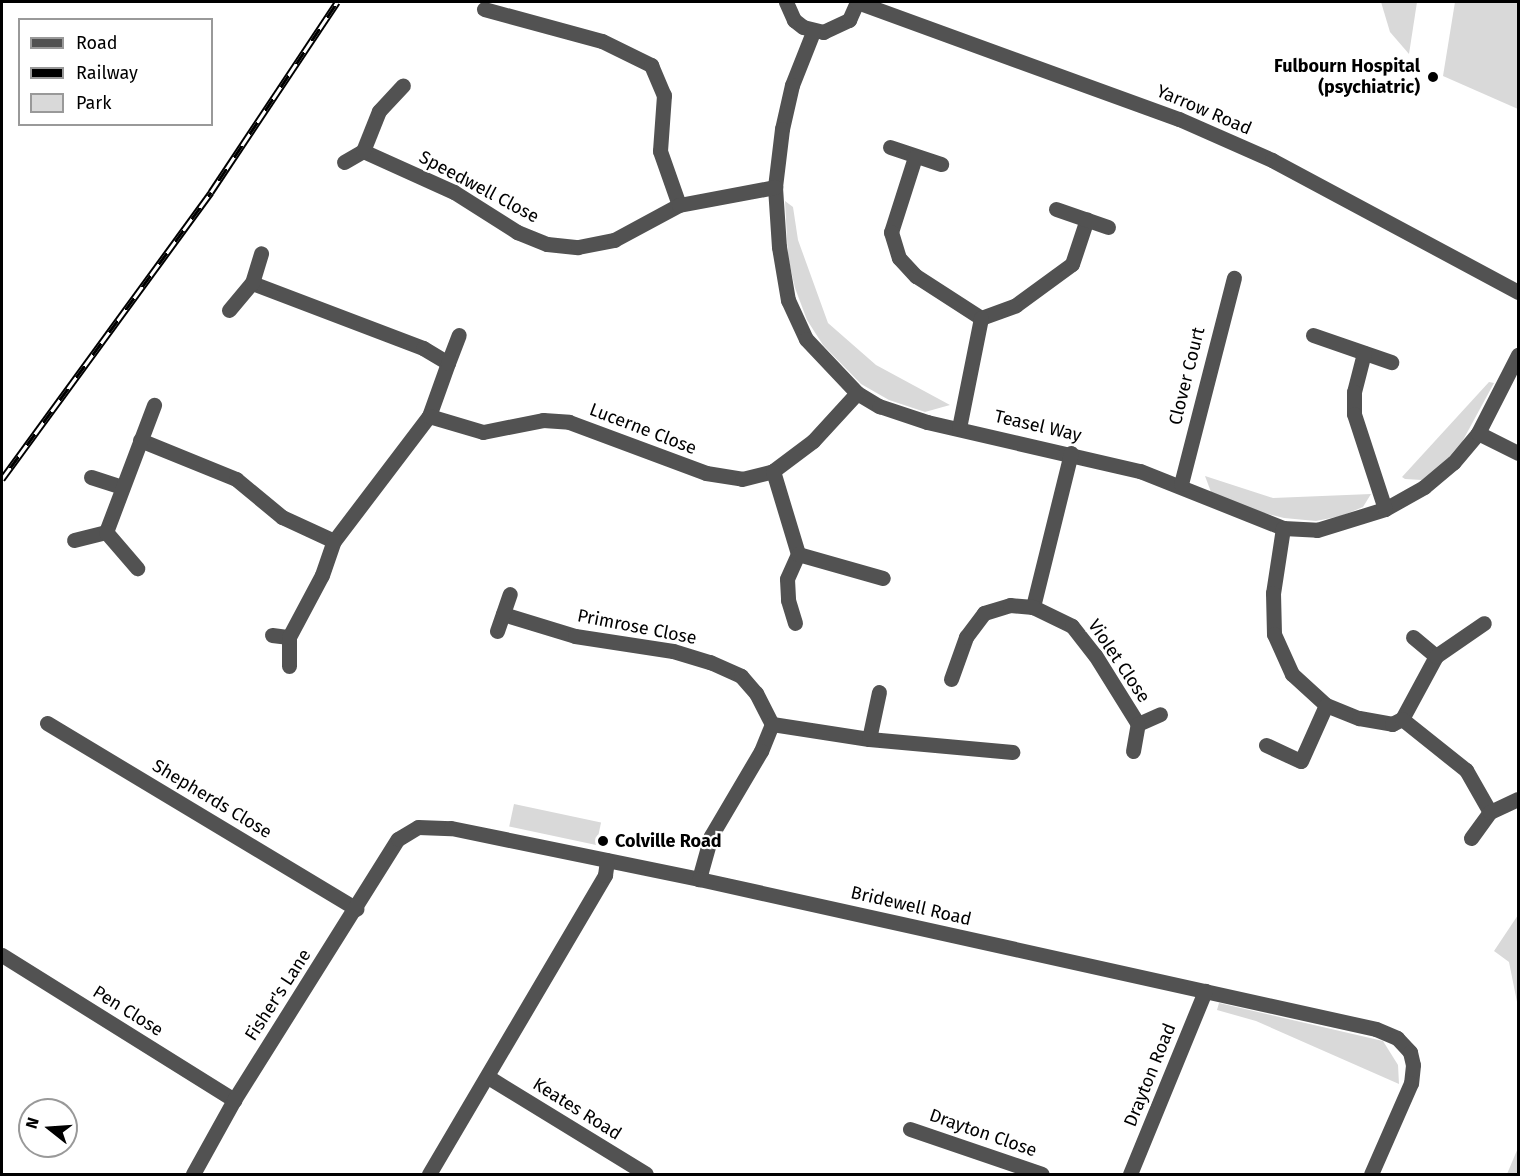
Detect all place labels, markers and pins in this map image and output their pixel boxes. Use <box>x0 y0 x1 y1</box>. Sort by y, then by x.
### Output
place label: Fulbourn Hospital (psychiatric) <box>1274 56 1420 98</box>
marker: Fulbourn Hospital (psychiatric) <box>1424 68 1442 86</box>
place label: Colville Road <box>615 830 722 852</box>
marker: Colville Road <box>596 834 610 848</box>

